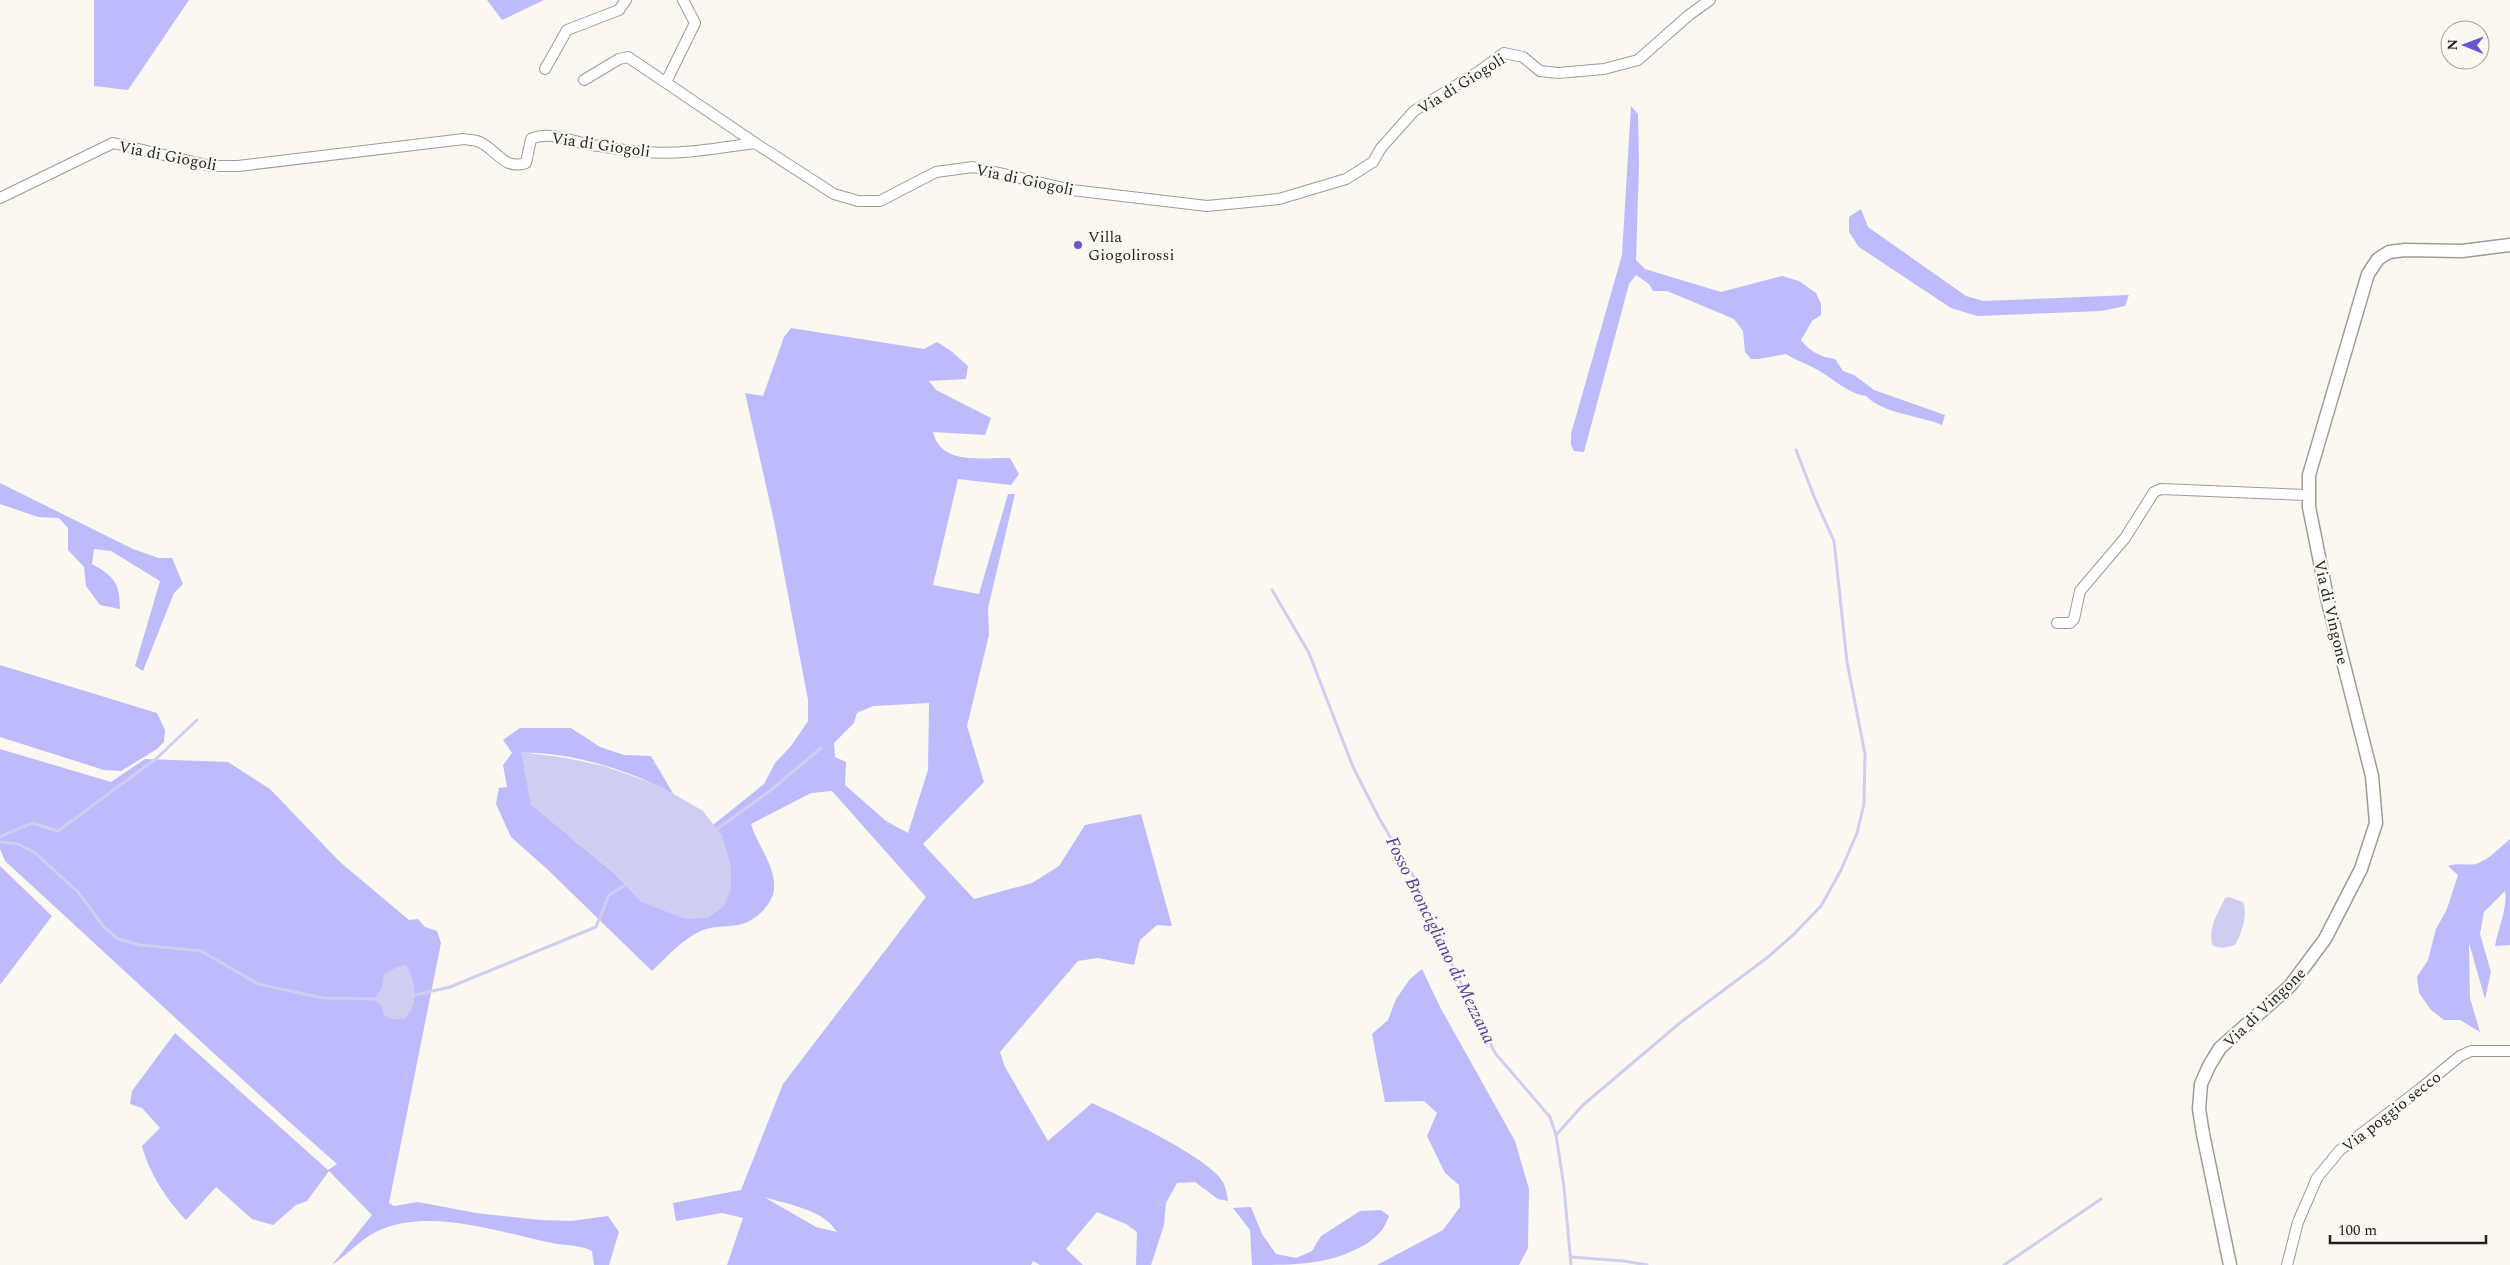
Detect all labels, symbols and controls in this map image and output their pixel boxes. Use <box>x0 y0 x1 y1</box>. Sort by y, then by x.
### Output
north arrow <box>2440 20 2490 70</box>
text: N <box>2442 39 2463 51</box>
street label: Via di Giogoli <box>1413 47 1510 120</box>
street label: Via di Giogoli <box>550 126 652 164</box>
street label: Via di Giogoli <box>117 135 219 177</box>
street label: Via di Giogoli <box>974 158 1076 202</box>
place label: Villa Giogolirossi <box>1088 225 1175 267</box>
marker: Villa Giogolirossi <box>1072 239 1084 251</box>
street label: Via di Vingone <box>2307 557 2355 667</box>
water label: Fosso Broncigliano di Mezzana <box>1378 832 1503 1049</box>
street label: Via di Vingone <box>2218 962 2312 1054</box>
street label: Via poggio secco <box>2337 1065 2446 1158</box>
scale bar <box>2330 1212 2486 1244</box>
text: 100 m <box>2338 1219 2377 1242</box>

